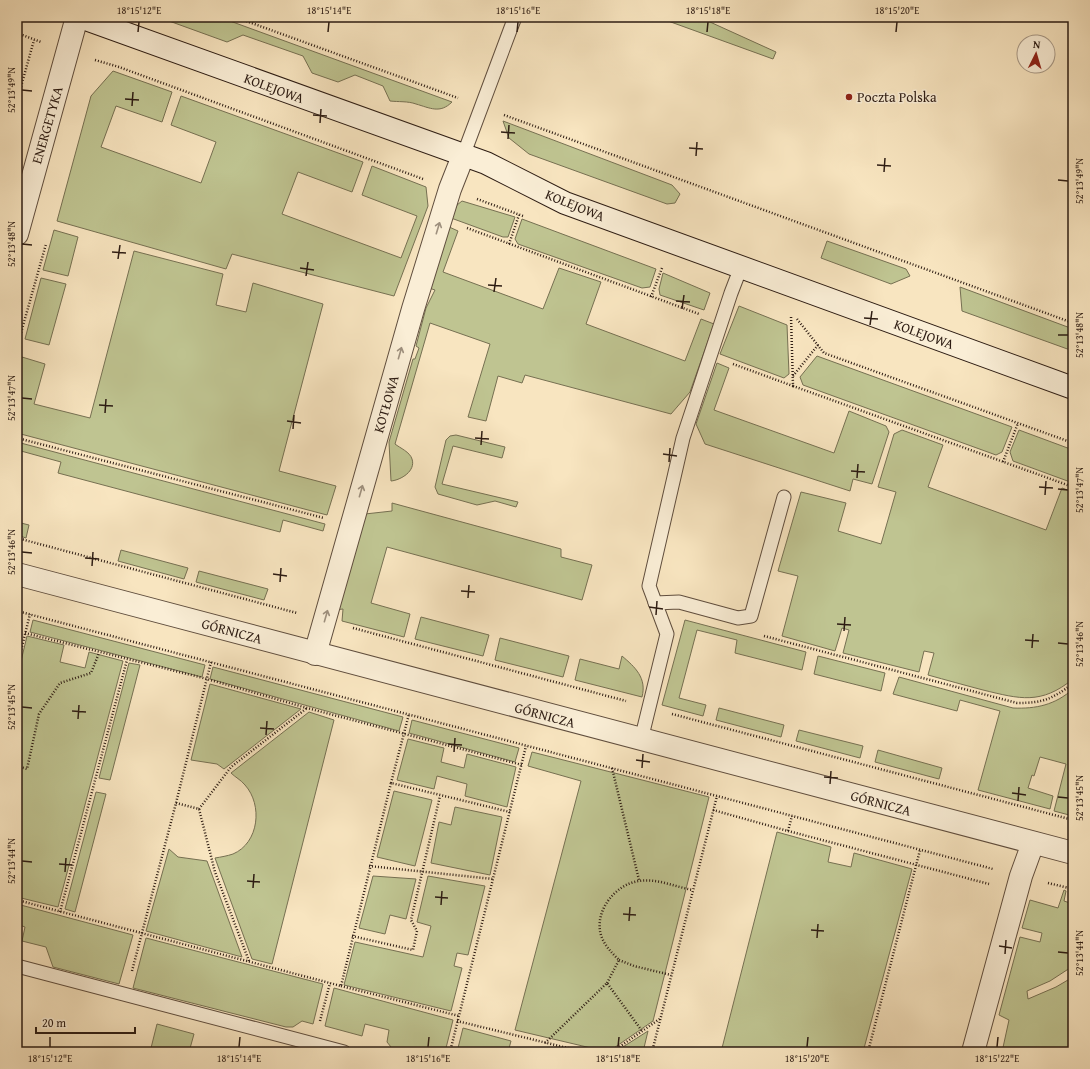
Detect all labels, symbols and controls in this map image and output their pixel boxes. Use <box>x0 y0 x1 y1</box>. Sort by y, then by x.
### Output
text: 18°15'12"E <box>117 3 161 18</box>
text: 18°15'14"E <box>307 3 351 18</box>
text: 18°15'16"E <box>496 3 540 18</box>
text: 18°15'18"E <box>686 3 730 18</box>
text: 18°15'20"E <box>875 3 919 18</box>
north arrow <box>1016 34 1056 74</box>
text: N <box>1033 36 1042 52</box>
text: 52°13'49"N <box>4 67 19 113</box>
street label: KOLEJOWA <box>241 68 307 108</box>
street label: ENERGETYKA <box>26 83 68 166</box>
place label: Poczta Polska <box>857 87 937 107</box>
marker: Poczta Polska <box>844 92 854 102</box>
text: 52°13'49"N <box>1072 158 1087 204</box>
street label: KOLEJOWA <box>542 184 608 226</box>
text: 52°13'48"N <box>4 221 19 267</box>
one-way arrow <box>435 222 442 235</box>
text: 52°13'48"N <box>1072 312 1087 358</box>
street label: KOLEJOWA <box>891 314 957 354</box>
one-way arrow <box>397 346 404 359</box>
street label: KOTŁOWA <box>368 372 404 435</box>
text: 52°13'47"N <box>4 375 19 421</box>
text: 52°13'47"N <box>1072 467 1087 513</box>
one-way arrow <box>358 485 365 498</box>
text: 52°13'46"N <box>4 529 19 575</box>
one-way arrow <box>323 610 330 623</box>
street label: GÓRNICZA <box>200 613 265 649</box>
text: 52°13'46"N <box>1072 621 1087 667</box>
text: 52°13'45"N <box>4 684 19 730</box>
street label: GÓRNICZA <box>513 697 578 733</box>
text: 52°13'45"N <box>1072 775 1087 821</box>
street label: GÓRNICZA <box>849 785 914 821</box>
text: 52°13'44"N <box>4 838 19 884</box>
text: 52°13'44"N <box>1072 930 1087 976</box>
scale bar <box>36 1009 135 1035</box>
text: 20 m <box>42 1014 66 1031</box>
text: 18°15'12"E <box>28 1051 72 1066</box>
text: 18°15'14"E <box>217 1051 261 1066</box>
text: 18°15'16"E <box>406 1051 450 1066</box>
text: 18°15'18"E <box>596 1051 640 1066</box>
text: 18°15'20"E <box>785 1051 829 1066</box>
text: 18°15'22"E <box>975 1051 1019 1066</box>

